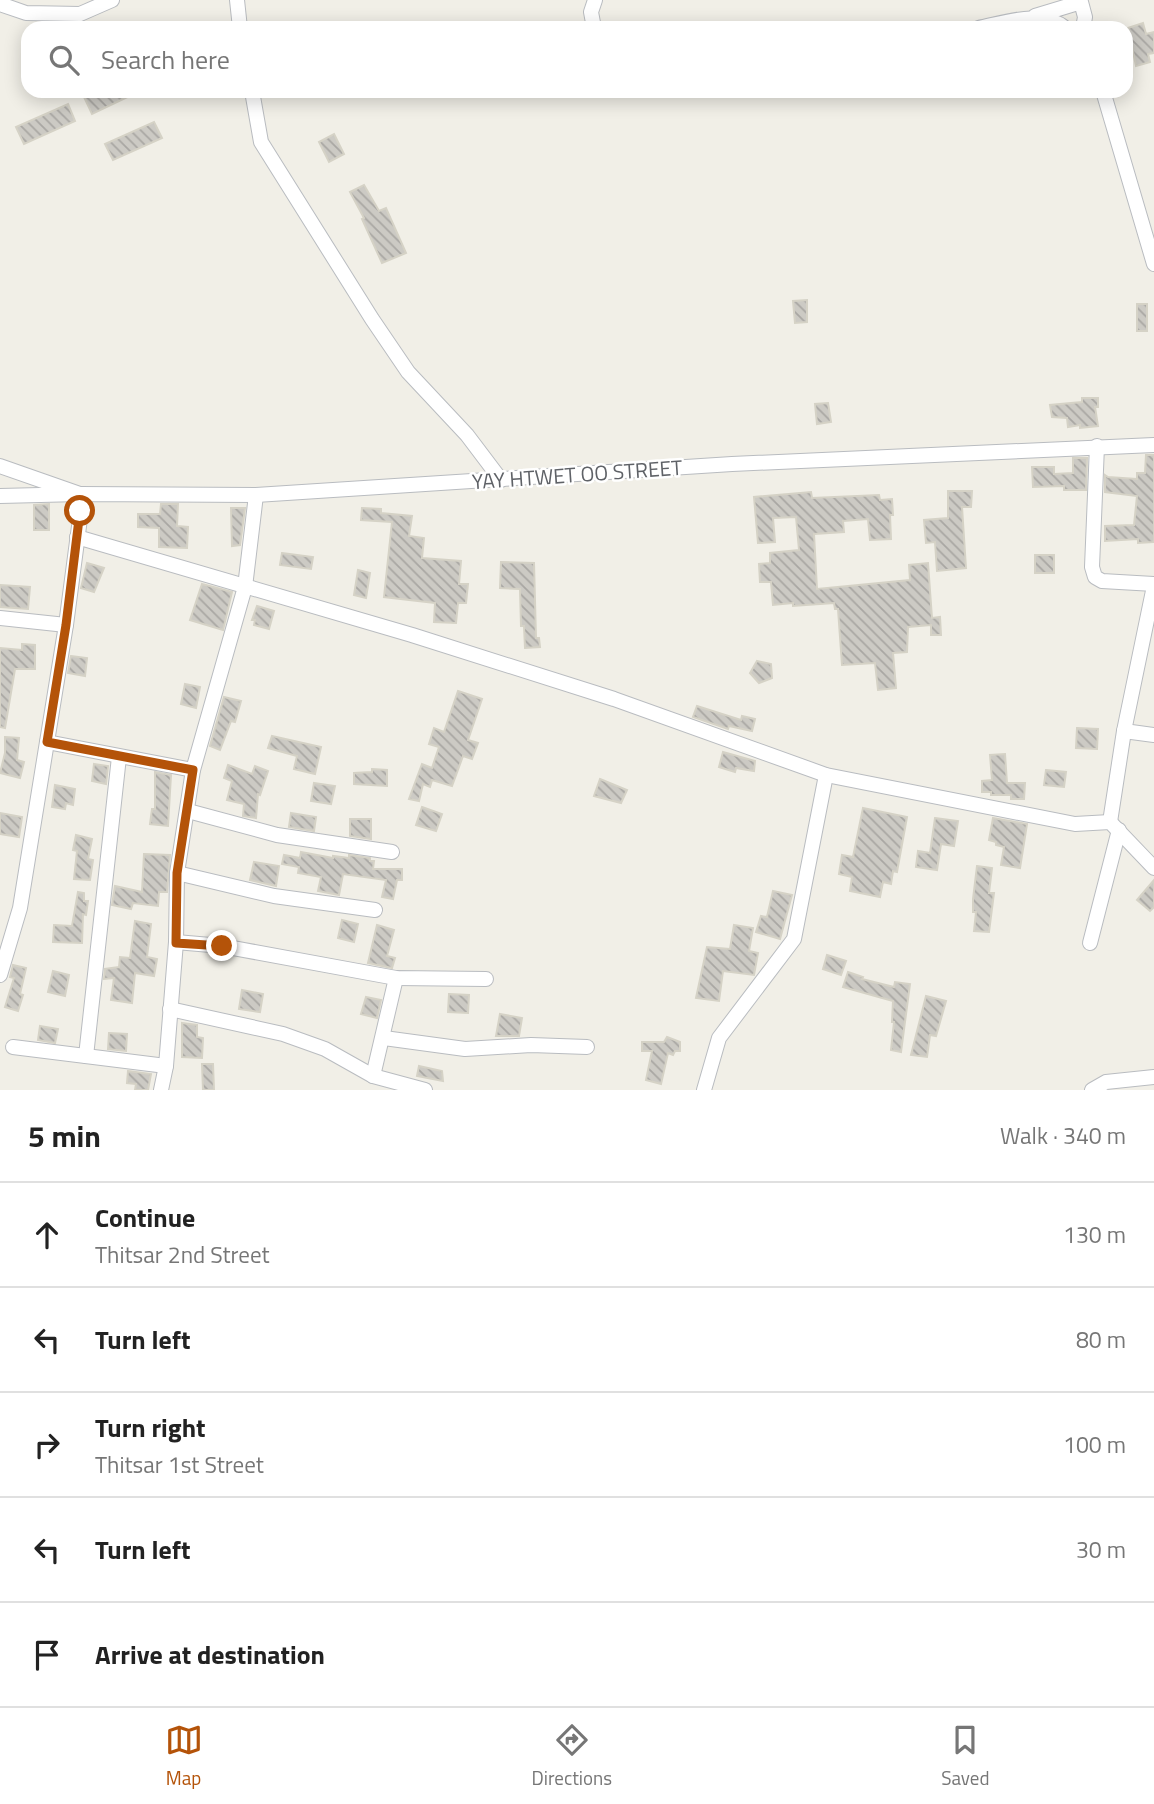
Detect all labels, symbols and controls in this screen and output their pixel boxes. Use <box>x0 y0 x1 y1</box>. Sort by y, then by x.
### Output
search box <box>21 21 1133 98</box>
text: Search here <box>101 40 230 79</box>
icon: search <box>45 41 83 79</box>
street label: YAY HTWET OO STREET <box>471 451 683 497</box>
route start <box>64 495 95 526</box>
route end <box>206 930 237 961</box>
text: 5 min <box>28 1113 101 1159</box>
text: Walk · 340 m <box>1000 1118 1126 1153</box>
text: Continue <box>95 1198 195 1237</box>
icon: ahead <box>28 1216 66 1254</box>
text: 130 m <box>1063 1217 1126 1252</box>
text: Thitsar 2nd Street <box>95 1237 270 1272</box>
text: Turn left <box>95 1320 190 1359</box>
icon: left <box>28 1321 66 1359</box>
text: 80 m <box>1076 1322 1126 1357</box>
text: Turn right <box>95 1408 206 1447</box>
icon: right <box>28 1426 66 1464</box>
text: 100 m <box>1063 1427 1126 1462</box>
text: Thitsar 1st Street <box>95 1447 264 1482</box>
text: Turn left <box>95 1530 190 1569</box>
icon: left <box>28 1531 66 1569</box>
text: 30 m <box>1076 1532 1126 1567</box>
text: Arrive at destination <box>95 1635 325 1674</box>
icon: arrive <box>28 1636 66 1674</box>
tab: Map <box>165 1721 203 1792</box>
tab: Directions <box>532 1721 612 1792</box>
tab: Saved <box>941 1721 989 1792</box>

